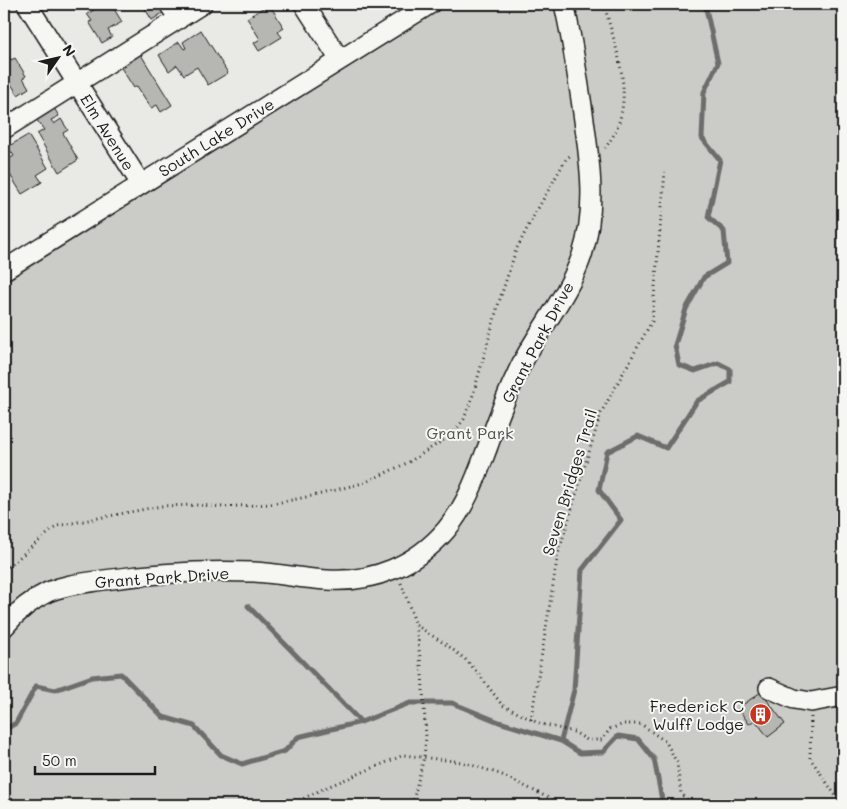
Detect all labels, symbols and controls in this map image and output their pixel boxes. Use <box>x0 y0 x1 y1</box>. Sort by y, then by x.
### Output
north arrow <box>32 32 82 82</box>
text: N <box>58 41 80 60</box>
street label: Elm Avenue <box>76 90 140 174</box>
street label: South Lake Drive <box>154 93 278 181</box>
street label: Grant Park Drive <box>496 278 578 406</box>
street label: Seven Bridges Trail <box>537 406 601 558</box>
park label: Grant Park <box>426 422 514 443</box>
street label: Grant Park Drive <box>94 562 230 592</box>
place label: Frederick C Wulff Lodge <box>650 695 744 734</box>
building icon: Frederick C Wulff Lodge <box>748 702 772 726</box>
scale bar <box>35 744 155 776</box>
text: 50 m <box>42 750 77 770</box>

